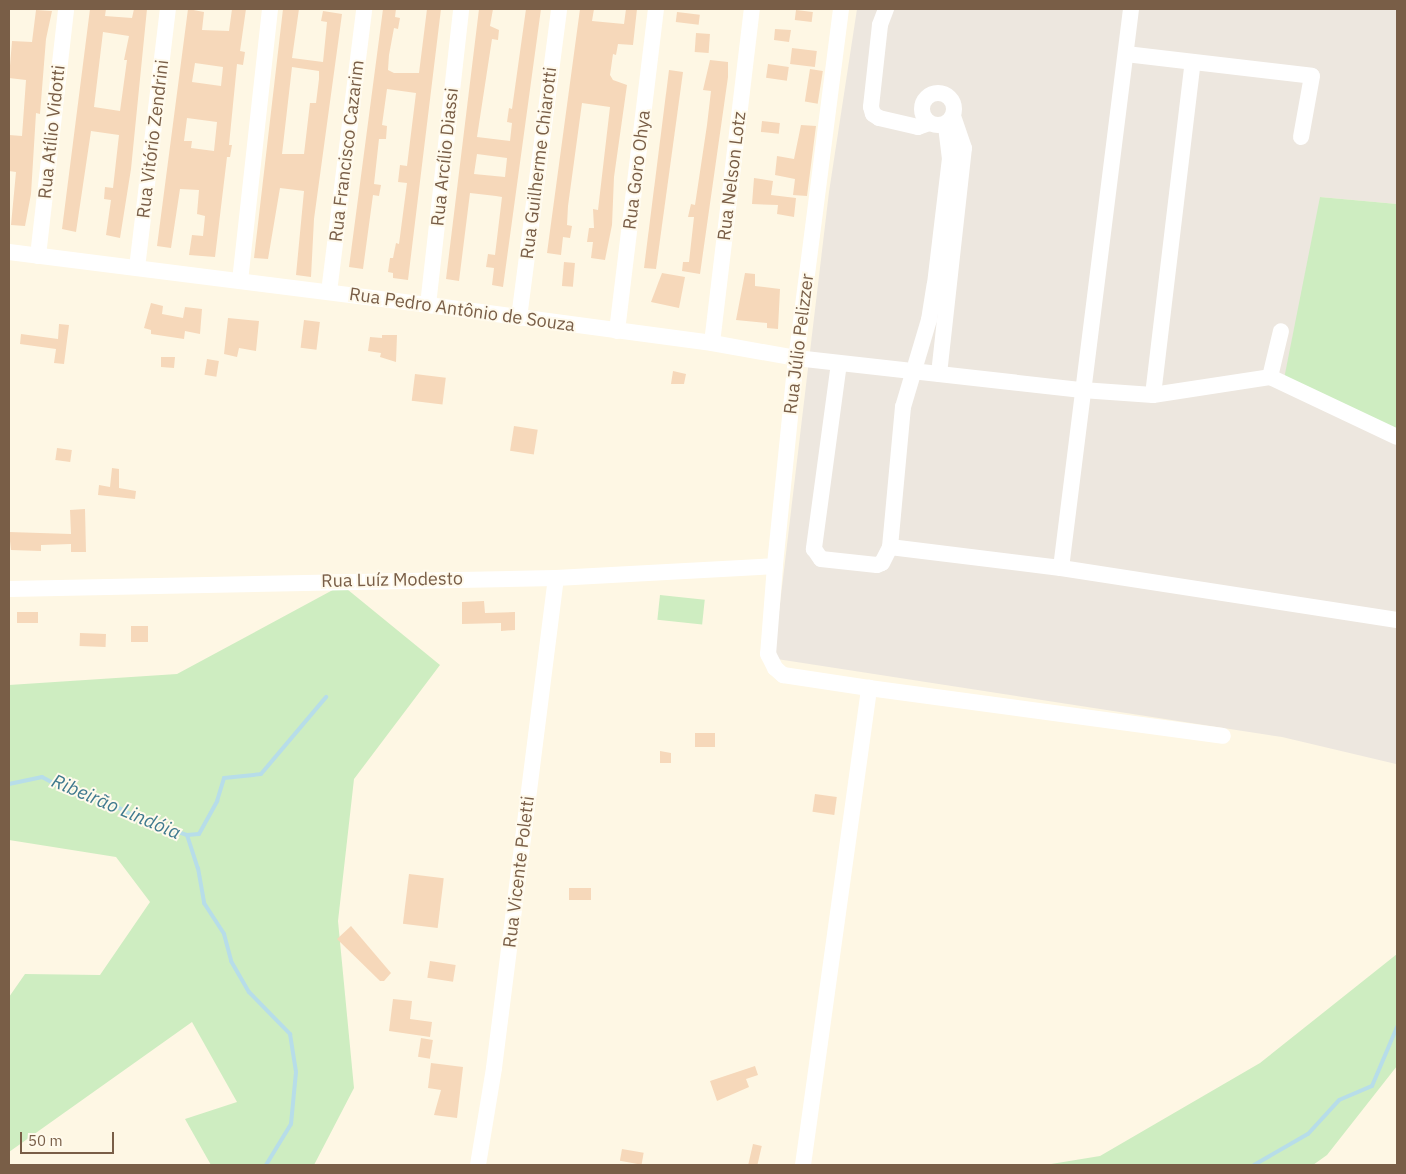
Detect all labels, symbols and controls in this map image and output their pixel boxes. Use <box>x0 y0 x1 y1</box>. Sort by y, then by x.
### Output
street label: Rua Vitório Zendrini <box>133 59 173 219</box>
street label: Rua Francisco Cazarim <box>325 59 369 243</box>
street label: Rua Atílio Vidotti <box>34 64 70 200</box>
street label: Rua Guilherme Chiarotti <box>516 66 562 260</box>
street label: Rua Arcílio Diassi <box>427 87 463 227</box>
street label: Rua Goro Ohya <box>619 109 655 231</box>
street label: Rua Nelson Lotz <box>713 110 751 242</box>
street label: Rua Júlio Pelizzer <box>780 272 818 416</box>
street label: Rua Pedro Antônio de Souza <box>348 283 576 337</box>
street label: Rua Luíz Modesto <box>321 568 463 592</box>
water label: Ribeirão Lindóia <box>48 770 184 844</box>
street label: Rua Vicente Poletti <box>499 795 539 949</box>
scale bar <box>22 1122 116 1154</box>
text: 50 m <box>28 1131 63 1150</box>

